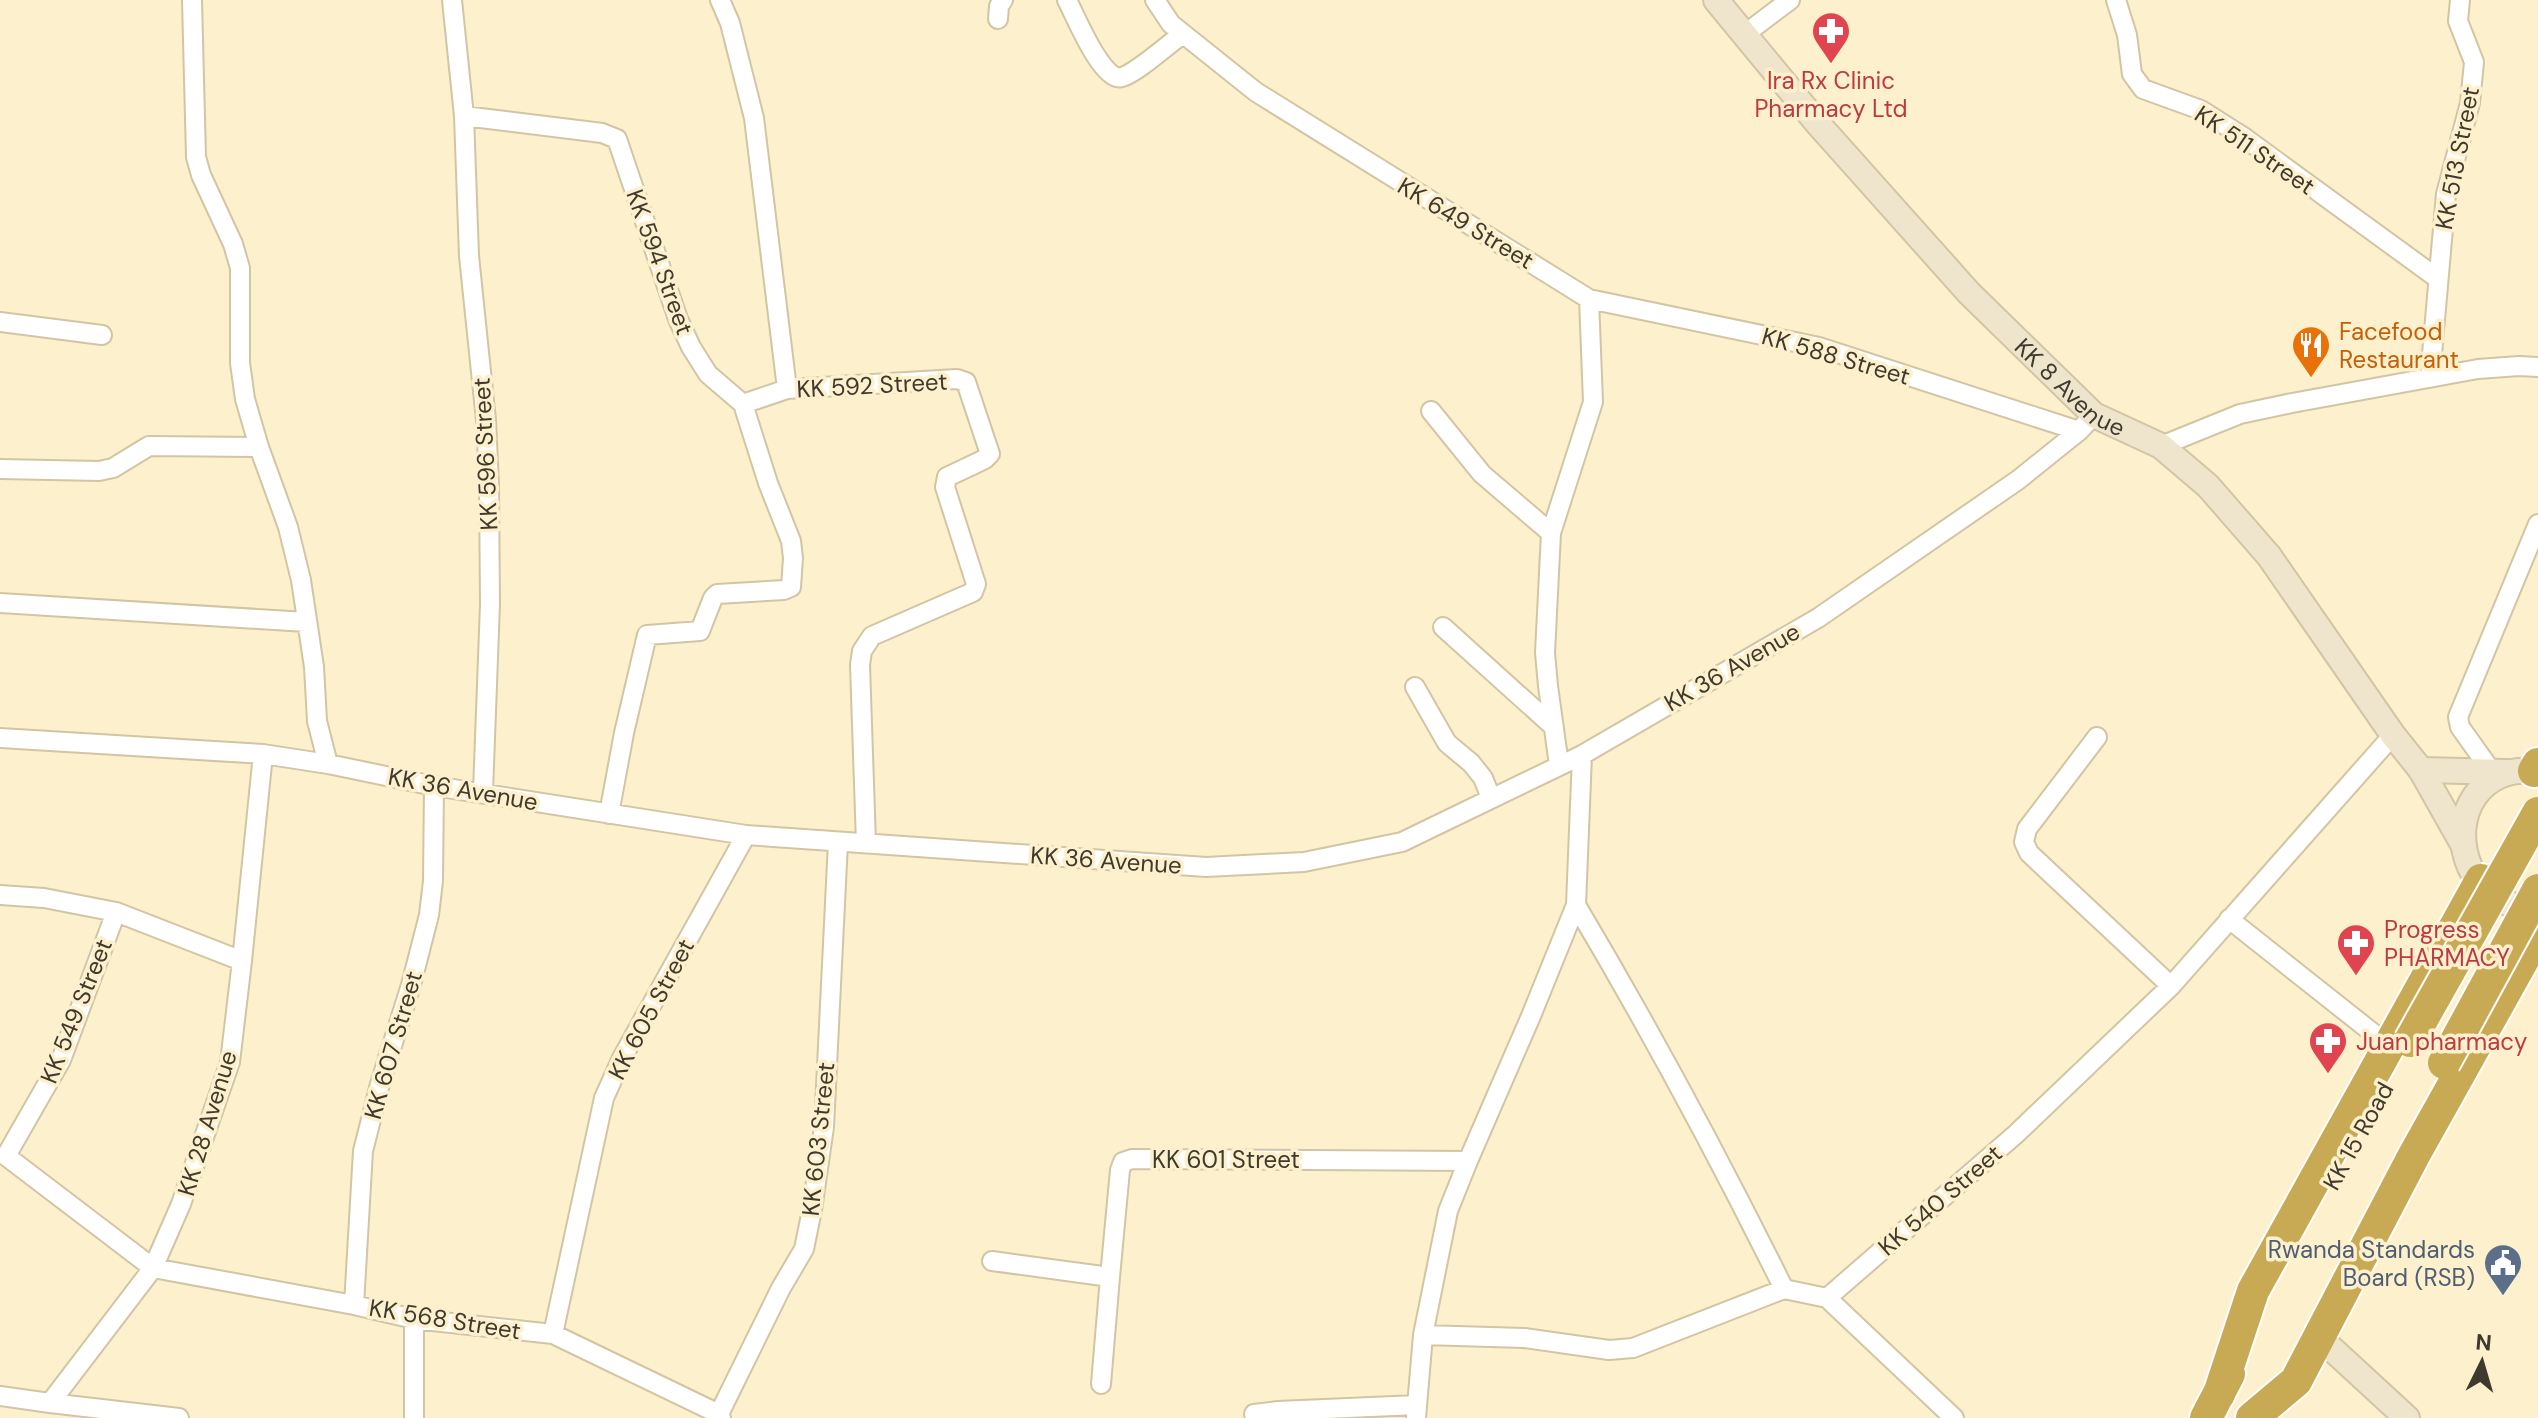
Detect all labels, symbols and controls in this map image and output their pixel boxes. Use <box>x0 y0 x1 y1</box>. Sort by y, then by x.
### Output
pharmacy icon: Ira Rx Clinic Pharmacy Ltd <box>1810 10 1852 65</box>
place label: Ira Rx Clinic Pharmacy Ltd <box>1754 65 1908 124</box>
street label: KK 513 Street <box>2428 84 2486 232</box>
street label: KK 511 Street <box>2189 98 2321 202</box>
street label: KK 649 Street <box>1392 170 1540 276</box>
street label: KK 594 Street <box>619 185 701 339</box>
place label: Facefood Restaurant <box>2339 316 2459 375</box>
street label: KK 588 Street <box>1758 320 1914 392</box>
restaurant icon: Facefood Restaurant <box>2290 324 2332 379</box>
street label: KK 8 Avenue <box>2008 331 2130 443</box>
street label: KK 592 Street <box>796 366 948 404</box>
street label: KK 596 Street <box>466 377 504 531</box>
street label: KK 36 Avenue <box>1659 616 1805 718</box>
street label: KK 36 Avenue <box>386 761 540 817</box>
street label: KK 36 Avenue <box>1029 839 1183 881</box>
place label: Progress PHARMACY <box>2384 914 2510 973</box>
pharmacy icon: Progress PHARMACY <box>2335 922 2377 977</box>
street label: KK 605 Street <box>601 933 701 1085</box>
street label: KK 549 Street <box>33 934 119 1088</box>
street label: KK 607 Street <box>357 967 429 1123</box>
pharmacy icon: Juan pharmacy <box>2307 1020 2349 1075</box>
place label: Juan pharmacy <box>2356 1026 2527 1057</box>
street label: KK 28 Avenue <box>170 1047 244 1199</box>
street label: KK 603 Street <box>795 1061 841 1217</box>
street label: KK 15 Road <box>2316 1077 2400 1195</box>
street label: KK 540 Street <box>1872 1138 2008 1262</box>
street label: KK 601 Street <box>1152 1144 1300 1175</box>
place label: Rwanda Standards Board (RSB) <box>2268 1234 2475 1293</box>
public building icon: Rwanda Standards Board (RSB) <box>2482 1242 2524 1297</box>
street label: KK 568 Street <box>367 1292 523 1346</box>
north arrow <box>2442 1322 2522 1402</box>
text: N <box>2474 1327 2493 1358</box>

